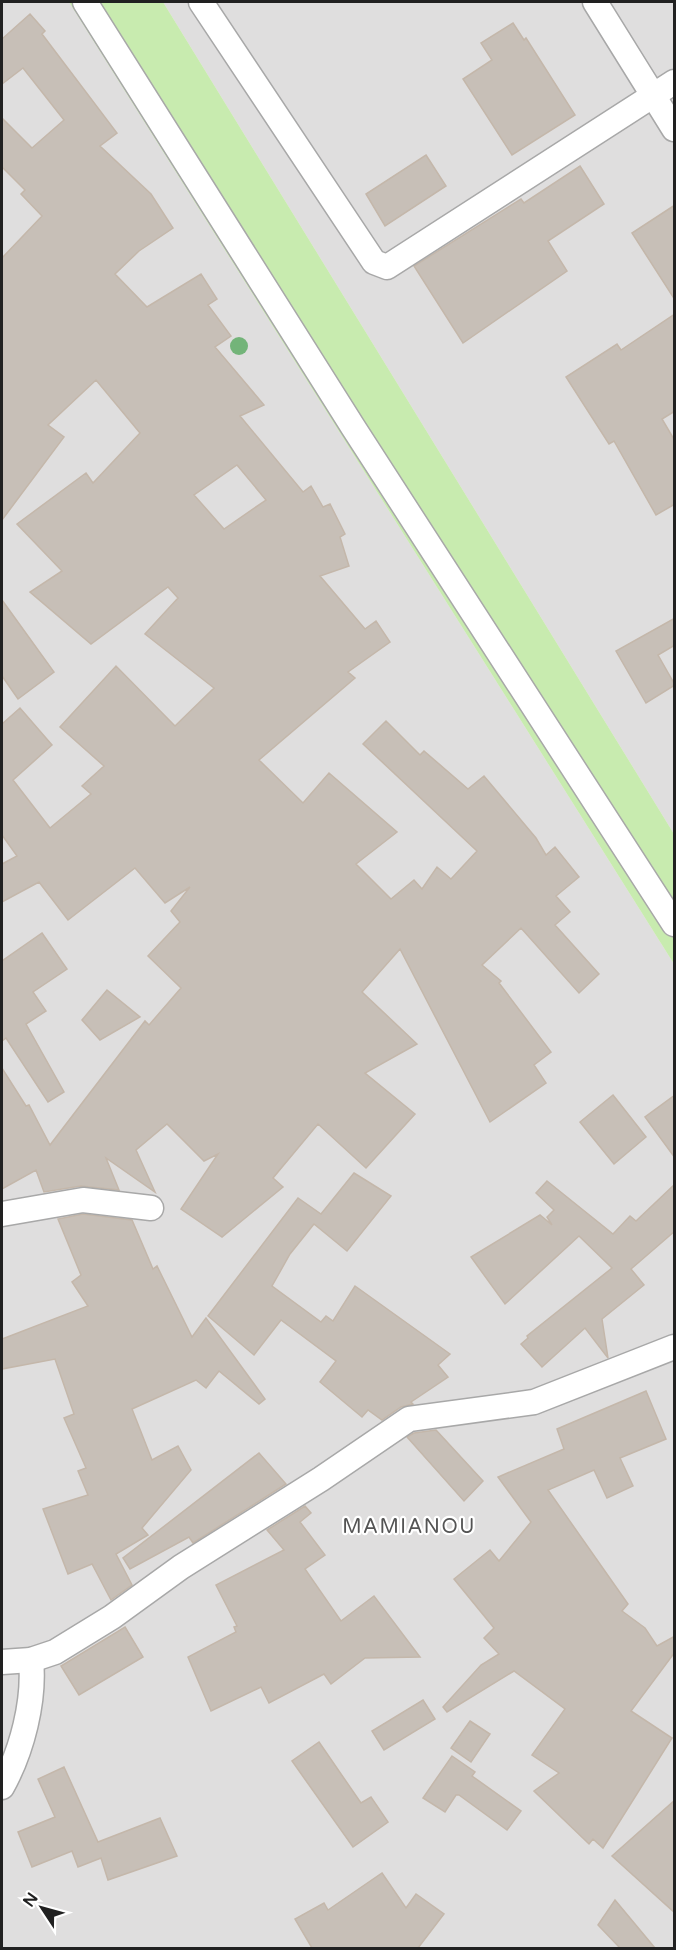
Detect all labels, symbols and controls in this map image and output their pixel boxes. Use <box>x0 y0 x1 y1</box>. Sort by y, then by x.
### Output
district label: MAMIANOU <box>342 1515 476 1539</box>
north arrow <box>12 1878 72 1938</box>
text: N <box>19 1889 43 1911</box>

